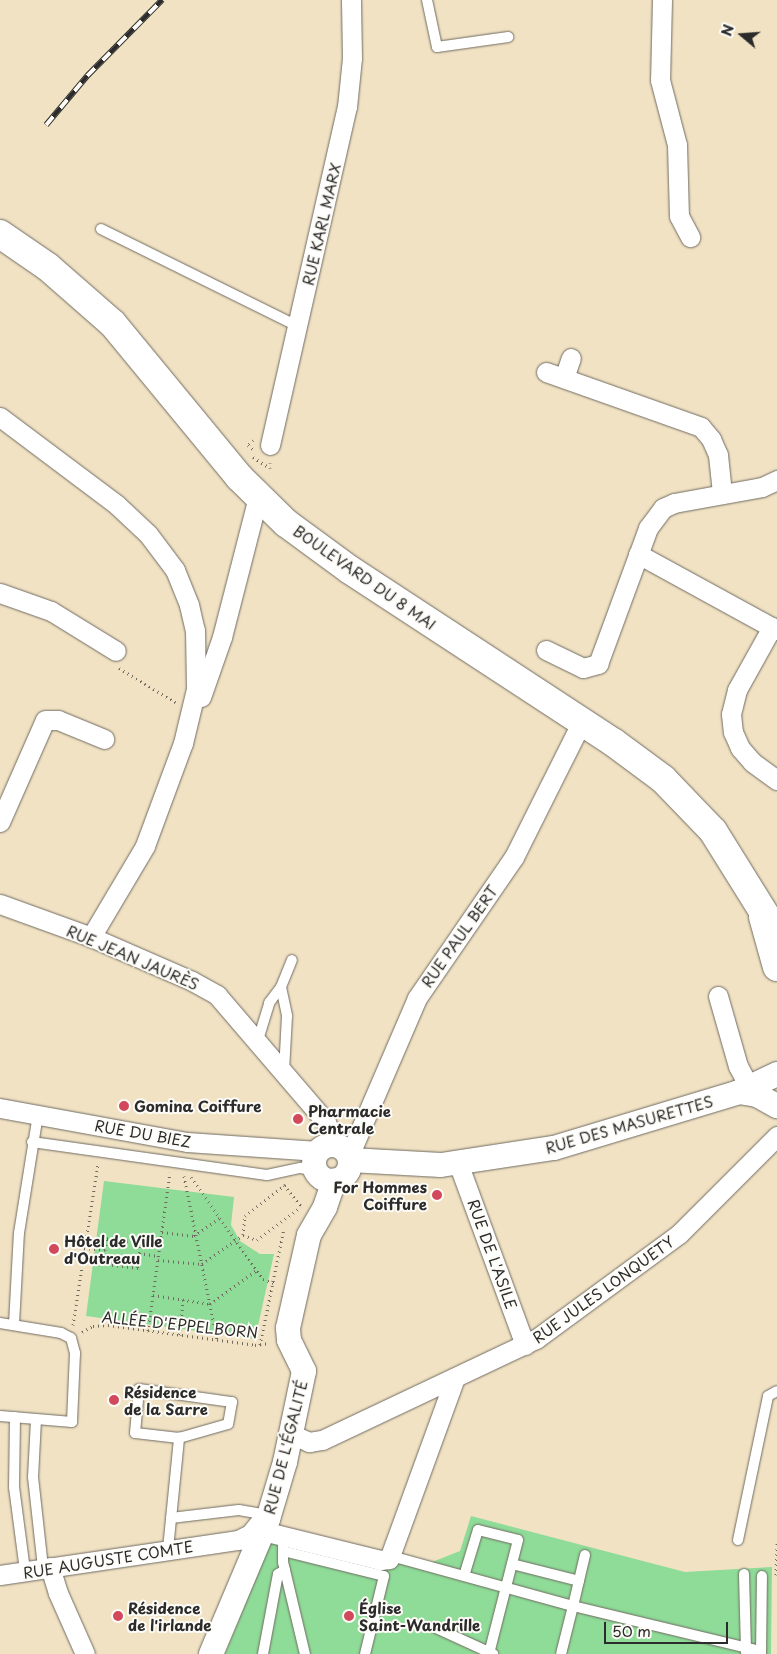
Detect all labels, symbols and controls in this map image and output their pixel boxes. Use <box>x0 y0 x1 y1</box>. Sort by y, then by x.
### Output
north arrow <box>717 10 767 60</box>
text: N <box>716 22 739 39</box>
street label: RUE KARL MARX <box>298 159 344 289</box>
street label: BOULEVARD DU 8 MAI <box>290 521 440 633</box>
street label: RUE PAUL BERT <box>417 881 501 991</box>
street label: RUE JEAN JAURÈS <box>64 921 202 993</box>
street label: RUE DES MASURETTES <box>541 1091 717 1157</box>
place label: Gomina Coiffure <box>134 1097 262 1115</box>
marker: Gomina Coiffure <box>118 1100 130 1112</box>
place label: Pharmacie Centrale <box>308 1101 391 1136</box>
marker: Pharmacie Centrale <box>292 1113 304 1125</box>
street label: RUE DU BIEZ <box>92 1115 194 1151</box>
place label: For Hommes Coiffure <box>333 1177 427 1212</box>
marker: For Hommes Coiffure <box>431 1189 443 1201</box>
street label: RUE DE L'ASILE <box>464 1196 522 1312</box>
place label: Hôtel de Ville d'Outreau <box>64 1231 163 1266</box>
street label: RUE JULES LONQUETY <box>528 1231 678 1347</box>
marker: Hôtel de Ville d'Outreau <box>48 1243 60 1255</box>
street label: ALLÉE D'EPPELBORN <box>100 1307 260 1341</box>
street label: RUE DE L'ÉGALITÉ <box>259 1377 311 1517</box>
place label: Résidence de la Sarre <box>124 1382 208 1417</box>
marker: Résidence de la Sarre <box>108 1394 120 1406</box>
street label: RUE AUGUSTE COMTE <box>21 1537 195 1581</box>
place label: Résidence de l'irlande <box>128 1598 212 1633</box>
place label: Église Saint-Wandrille <box>359 1598 480 1633</box>
marker: Résidence de l'irlande <box>112 1610 124 1622</box>
marker: Église Saint-Wandrille <box>343 1610 355 1622</box>
scale bar <box>607 1612 731 1644</box>
text: 50 m <box>612 1619 651 1642</box>

